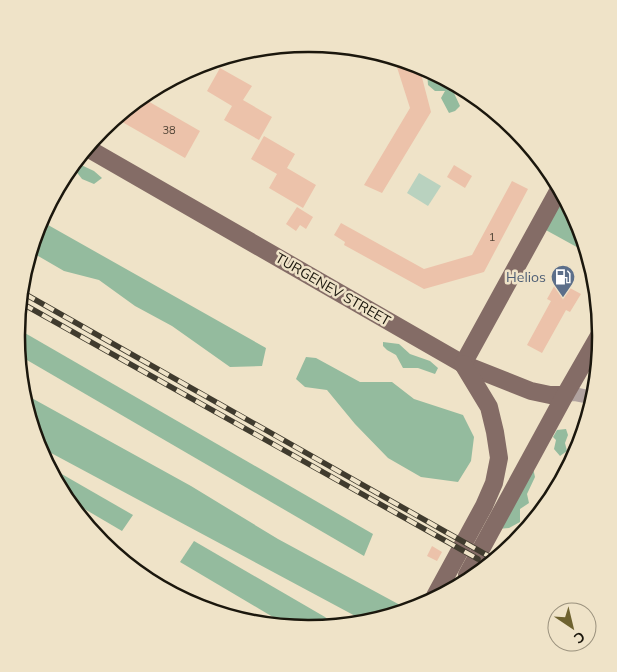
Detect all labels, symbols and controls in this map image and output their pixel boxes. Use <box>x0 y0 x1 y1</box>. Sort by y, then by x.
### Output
house number: 38 <box>162 123 176 137</box>
house number: 1 <box>489 230 495 244</box>
street label: TURGENEV STREET <box>272 249 394 330</box>
fuel station icon: Helios <box>550 264 576 298</box>
place label: Helios <box>506 268 546 286</box>
north arrow <box>547 602 597 652</box>
text: С <box>570 628 589 648</box>

